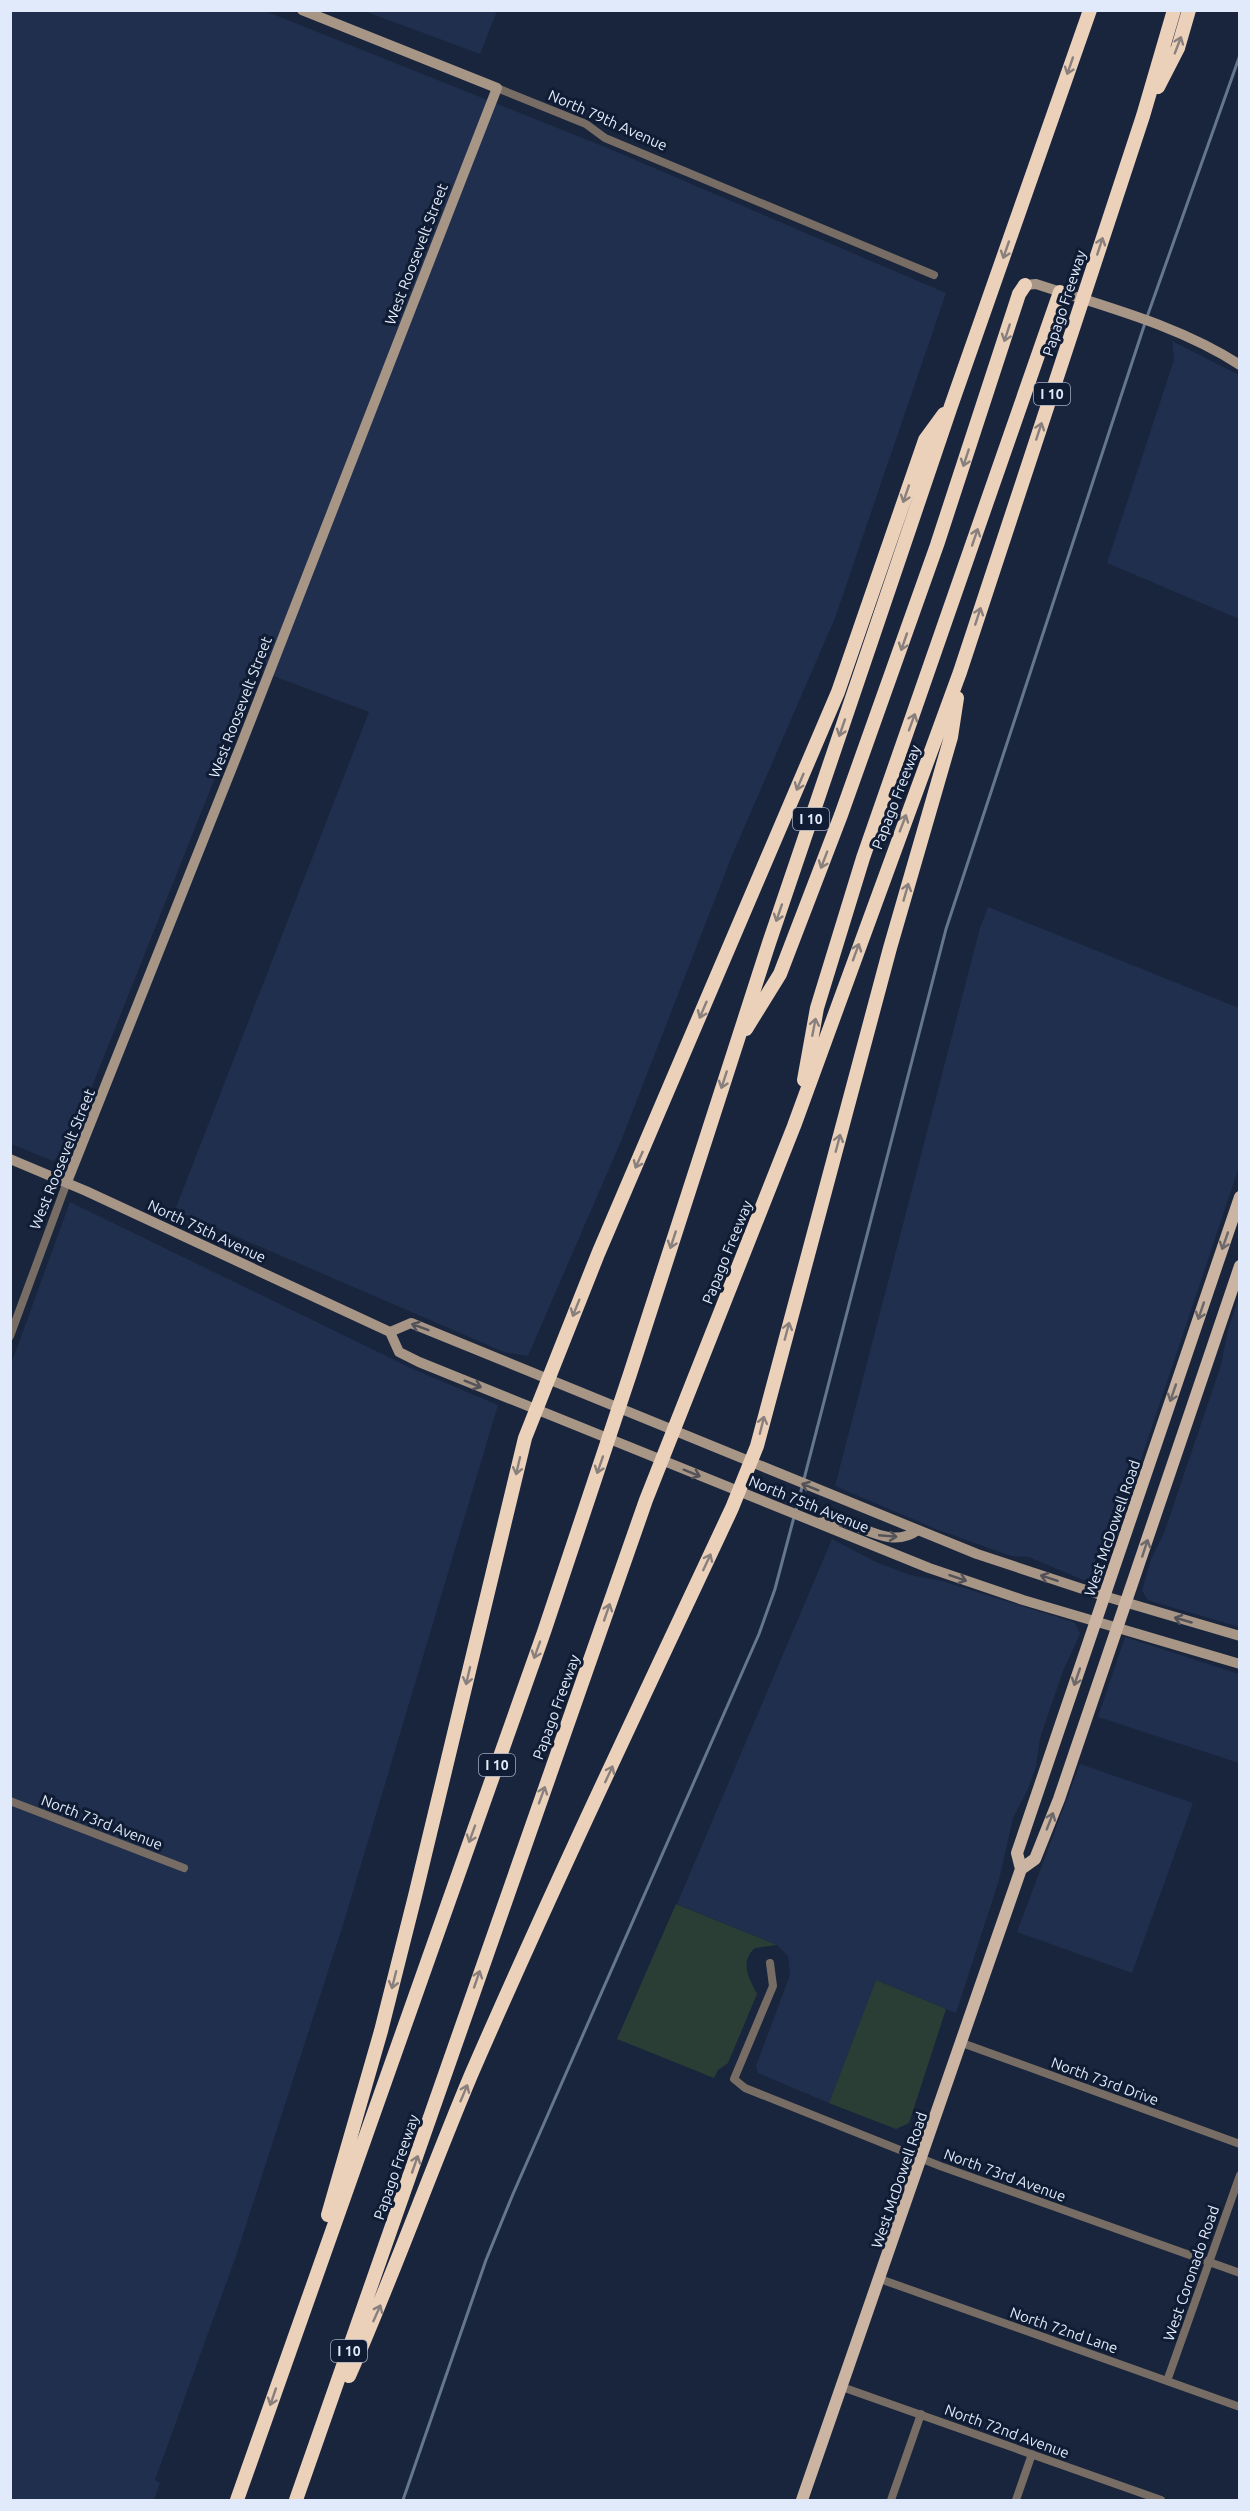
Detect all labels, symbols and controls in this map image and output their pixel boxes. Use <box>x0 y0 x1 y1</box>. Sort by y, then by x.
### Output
one-way arrow <box>1173 37 1184 55</box>
one-way arrow <box>1064 56 1075 75</box>
street label: North 79th Avenue <box>546 86 670 154</box>
street label: West Roosevelt Street <box>381 181 451 327</box>
one-way arrow <box>1096 237 1107 256</box>
one-way arrow <box>1000 240 1011 259</box>
street label: Papago Freeway <box>1039 248 1089 358</box>
one-way arrow <box>1001 323 1012 342</box>
road number: I 10 <box>1034 383 1070 405</box>
one-way arrow <box>1035 422 1046 441</box>
one-way arrow <box>960 448 971 467</box>
one-way arrow <box>900 484 911 503</box>
one-way arrow <box>971 528 982 547</box>
one-way arrow <box>974 607 985 626</box>
one-way arrow <box>897 632 908 651</box>
street label: West Roosevelt Street <box>205 634 275 780</box>
one-way arrow <box>908 713 919 732</box>
one-way arrow <box>835 718 846 737</box>
street label: Papago Freeway <box>868 742 924 852</box>
one-way arrow <box>794 773 805 791</box>
road number: I 10 <box>793 808 829 830</box>
one-way arrow <box>899 814 910 833</box>
one-way arrow <box>818 850 829 868</box>
one-way arrow <box>901 883 912 902</box>
one-way arrow <box>772 903 783 922</box>
one-way arrow <box>852 943 863 962</box>
one-way arrow <box>697 1001 708 1019</box>
one-way arrow <box>809 1018 820 1037</box>
one-way arrow <box>717 1070 728 1089</box>
street label: West Roosevelt Street <box>26 1086 98 1232</box>
one-way arrow <box>833 1134 844 1153</box>
one-way arrow <box>633 1150 645 1168</box>
street label: North 75th Avenue <box>145 1196 269 1266</box>
street label: Papago Freeway <box>698 1198 756 1306</box>
one-way arrow <box>667 1230 678 1249</box>
one-way arrow <box>1219 1231 1230 1250</box>
one-way arrow <box>570 1298 581 1316</box>
one-way arrow <box>1195 1301 1206 1320</box>
one-way arrow <box>411 1321 430 1332</box>
one-way arrow <box>782 1322 794 1341</box>
one-way arrow <box>463 1379 482 1390</box>
one-way arrow <box>1167 1383 1178 1402</box>
one-way arrow <box>757 1416 769 1435</box>
one-way arrow <box>593 1455 604 1474</box>
one-way arrow <box>512 1456 524 1475</box>
street label: West McDowell Road <box>1081 1458 1143 1598</box>
one-way arrow <box>682 1468 700 1479</box>
street label: North 75th Avenue <box>746 1472 872 1536</box>
one-way arrow <box>802 1481 820 1492</box>
one-way arrow <box>878 1531 898 1542</box>
one-way arrow <box>1140 1539 1151 1558</box>
one-way arrow <box>702 1553 714 1571</box>
one-way arrow <box>1040 1572 1059 1583</box>
one-way arrow <box>948 1573 967 1584</box>
one-way arrow <box>603 1603 614 1622</box>
one-way arrow <box>1174 1614 1193 1625</box>
one-way arrow <box>531 1640 542 1659</box>
street label: Papago Freeway <box>529 1652 583 1762</box>
one-way arrow <box>461 1666 473 1685</box>
one-way arrow <box>1070 1667 1081 1686</box>
road number: I 10 <box>479 1754 515 1776</box>
one-way arrow <box>604 1766 615 1784</box>
one-way arrow <box>537 1786 548 1805</box>
street label: North 73rd Avenue <box>39 1791 165 1853</box>
one-way arrow <box>1045 1812 1056 1831</box>
one-way arrow <box>466 1824 477 1842</box>
one-way arrow <box>387 1970 399 1989</box>
one-way arrow <box>473 1970 484 1989</box>
street label: North 73rd Drive <box>1049 2054 1161 2108</box>
one-way arrow <box>459 2084 470 2102</box>
street label: West McDowell Road <box>868 2110 930 2250</box>
street label: Papago Freeway <box>370 2112 422 2222</box>
street label: North 73rd Avenue <box>942 2145 1068 2205</box>
one-way arrow <box>410 2155 421 2174</box>
street label: West Coronado Road <box>1160 2203 1222 2343</box>
one-way arrow <box>372 2304 383 2322</box>
street label: North 72nd Lane <box>1008 2304 1120 2356</box>
road number: I 10 <box>331 2340 367 2362</box>
one-way arrow <box>266 2387 277 2406</box>
street label: North 72nd Avenue <box>942 2401 1072 2461</box>

